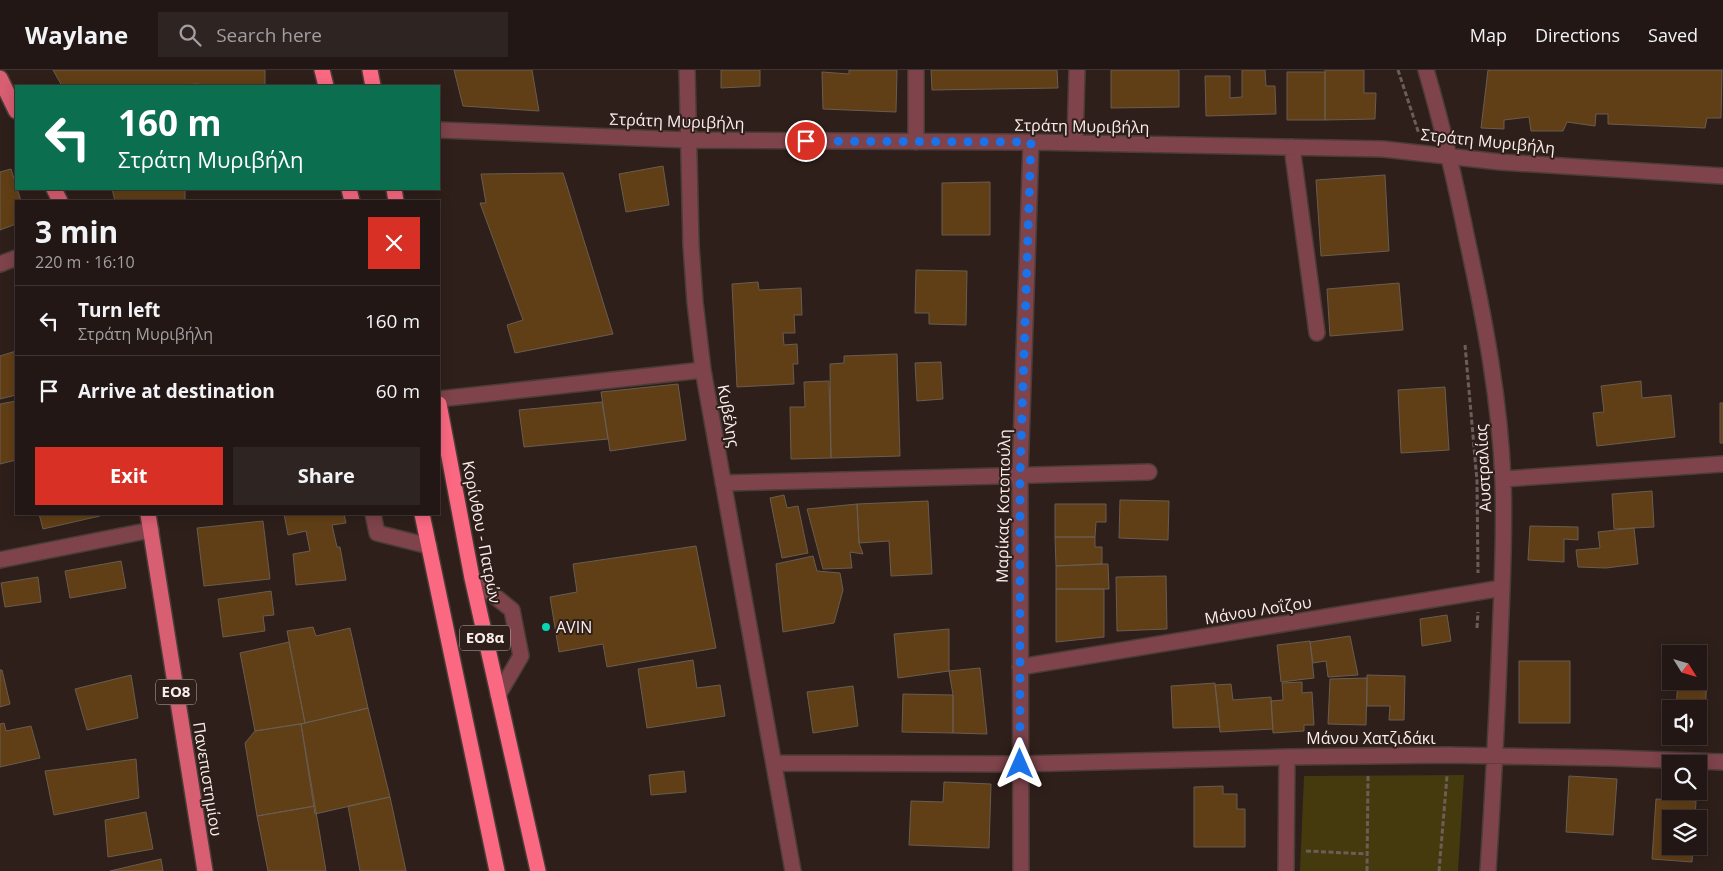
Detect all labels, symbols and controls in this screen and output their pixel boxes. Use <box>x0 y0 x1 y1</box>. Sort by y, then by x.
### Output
search box <box>158 12 508 57</box>
text: Waylane <box>25 18 128 51</box>
icon: search <box>176 21 204 49</box>
text: Search here <box>216 22 322 48</box>
text: Map <box>1470 23 1507 47</box>
text: Directions <box>1535 23 1620 47</box>
text: Saved <box>1648 23 1698 47</box>
text: 160 m <box>118 99 222 146</box>
icon: left <box>35 105 100 170</box>
street label: Στράτη Μυριβήλη <box>609 108 745 134</box>
street label: Στράτη Μυριβήλη <box>1014 114 1150 138</box>
pin <box>785 120 827 162</box>
street label: Στράτη Μυριβήλη <box>1420 123 1556 159</box>
icon: arrive <box>792 127 820 155</box>
text: Στράτη Μυριβήλη <box>118 144 304 174</box>
text: 3 min <box>35 211 118 252</box>
button: close <box>368 217 420 269</box>
text: 220 m · 16:10 <box>35 251 135 273</box>
text: Turn left <box>78 297 160 323</box>
icon: left <box>35 307 63 335</box>
text: 160 m <box>365 308 420 334</box>
text: Στράτη Μυριβήλη <box>78 323 213 345</box>
icon: arrive <box>35 377 63 405</box>
text: Arrive at destination <box>78 378 275 404</box>
text: 60 m <box>376 378 420 404</box>
street label: Κυβέλης <box>713 383 745 449</box>
street label: Αυστραλίας <box>1470 423 1496 513</box>
street label: Μαρίκας Κοτοπούλη <box>991 429 1015 583</box>
button: Exit <box>35 447 223 505</box>
button: Share <box>233 447 420 505</box>
street label: Κορίνθου - Πατρών <box>457 459 507 606</box>
street label: Μάνου Λοΐζου <box>1203 591 1313 629</box>
place label: AVIN <box>556 616 592 638</box>
marker: AVIN <box>540 621 552 633</box>
road number: ΕΟ8α <box>460 626 510 650</box>
north arrow <box>1662 645 1708 690</box>
map controls <box>1662 645 1707 855</box>
road number: ΕΟ8 <box>156 680 196 704</box>
button: sound <box>1662 700 1707 745</box>
street label: Πανεπιστημίου <box>188 720 228 838</box>
street label: Μάνου Χατζιδάκι <box>1306 727 1436 749</box>
position arrow <box>993 737 1045 789</box>
button: search <box>1662 755 1707 800</box>
button: layers <box>1662 810 1707 855</box>

